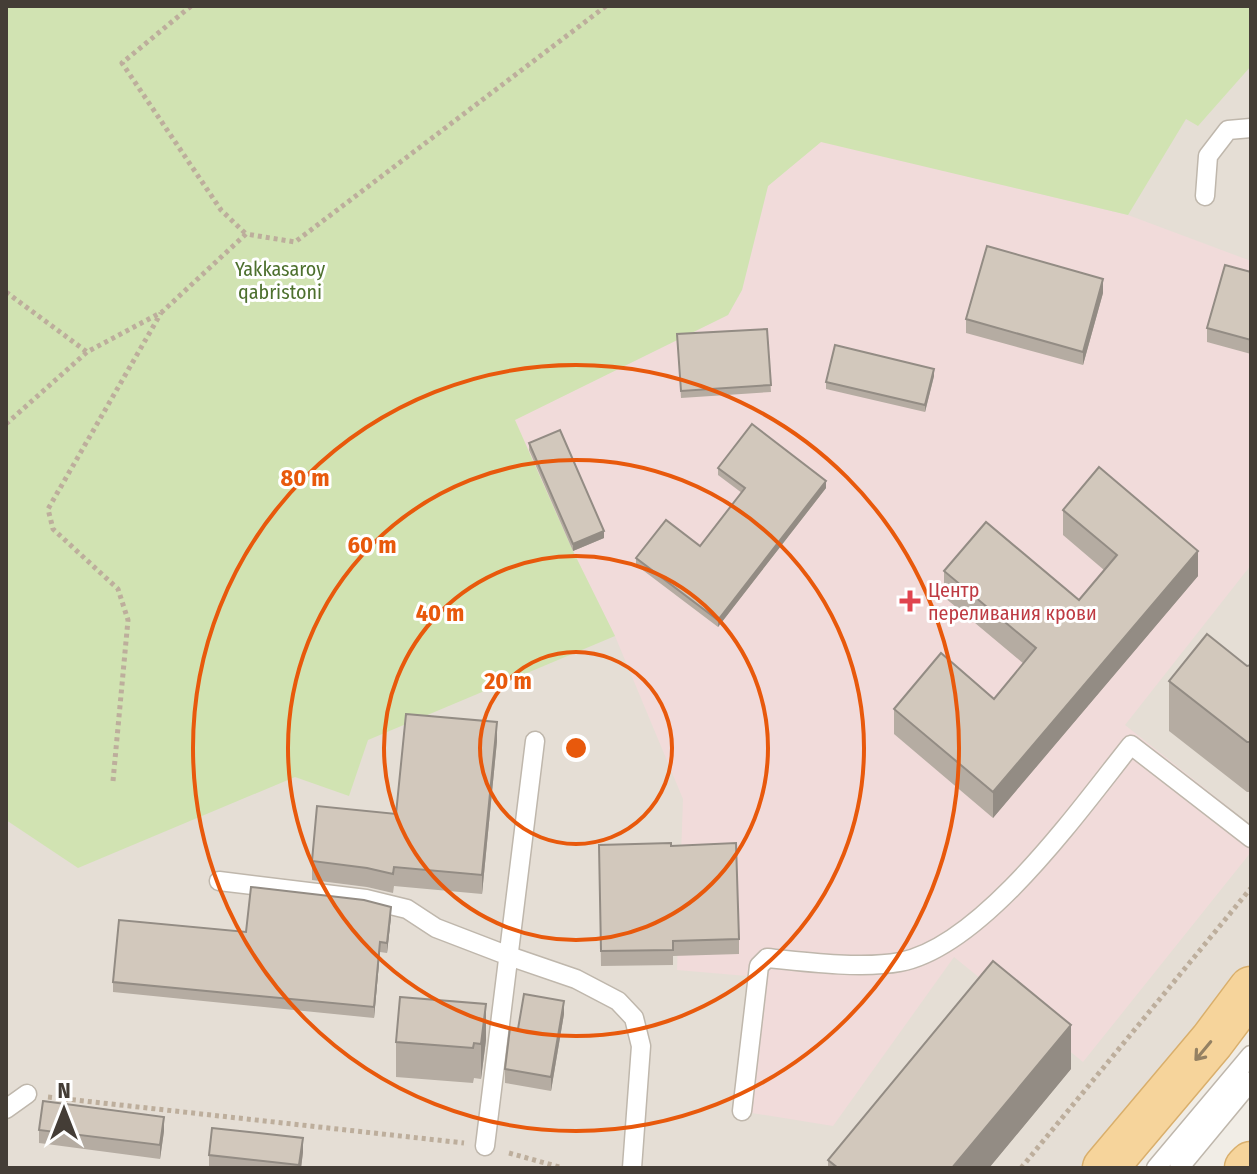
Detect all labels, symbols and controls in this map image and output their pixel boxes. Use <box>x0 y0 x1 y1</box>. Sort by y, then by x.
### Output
park label: Yakkasaroy qabristoni <box>235 257 325 304</box>
text: 80 m <box>280 464 330 492</box>
text: 60 m <box>348 531 396 559</box>
place label: Центр переливания крови <box>928 578 1097 625</box>
marker: Центр переливания крови <box>899 590 921 612</box>
text: 40 m <box>416 599 464 627</box>
text: 20 m <box>483 667 532 695</box>
centre of rings <box>562 734 590 762</box>
one-way arrow <box>1194 1040 1212 1061</box>
north arrow <box>24 1070 104 1150</box>
text: N <box>57 1077 71 1104</box>

